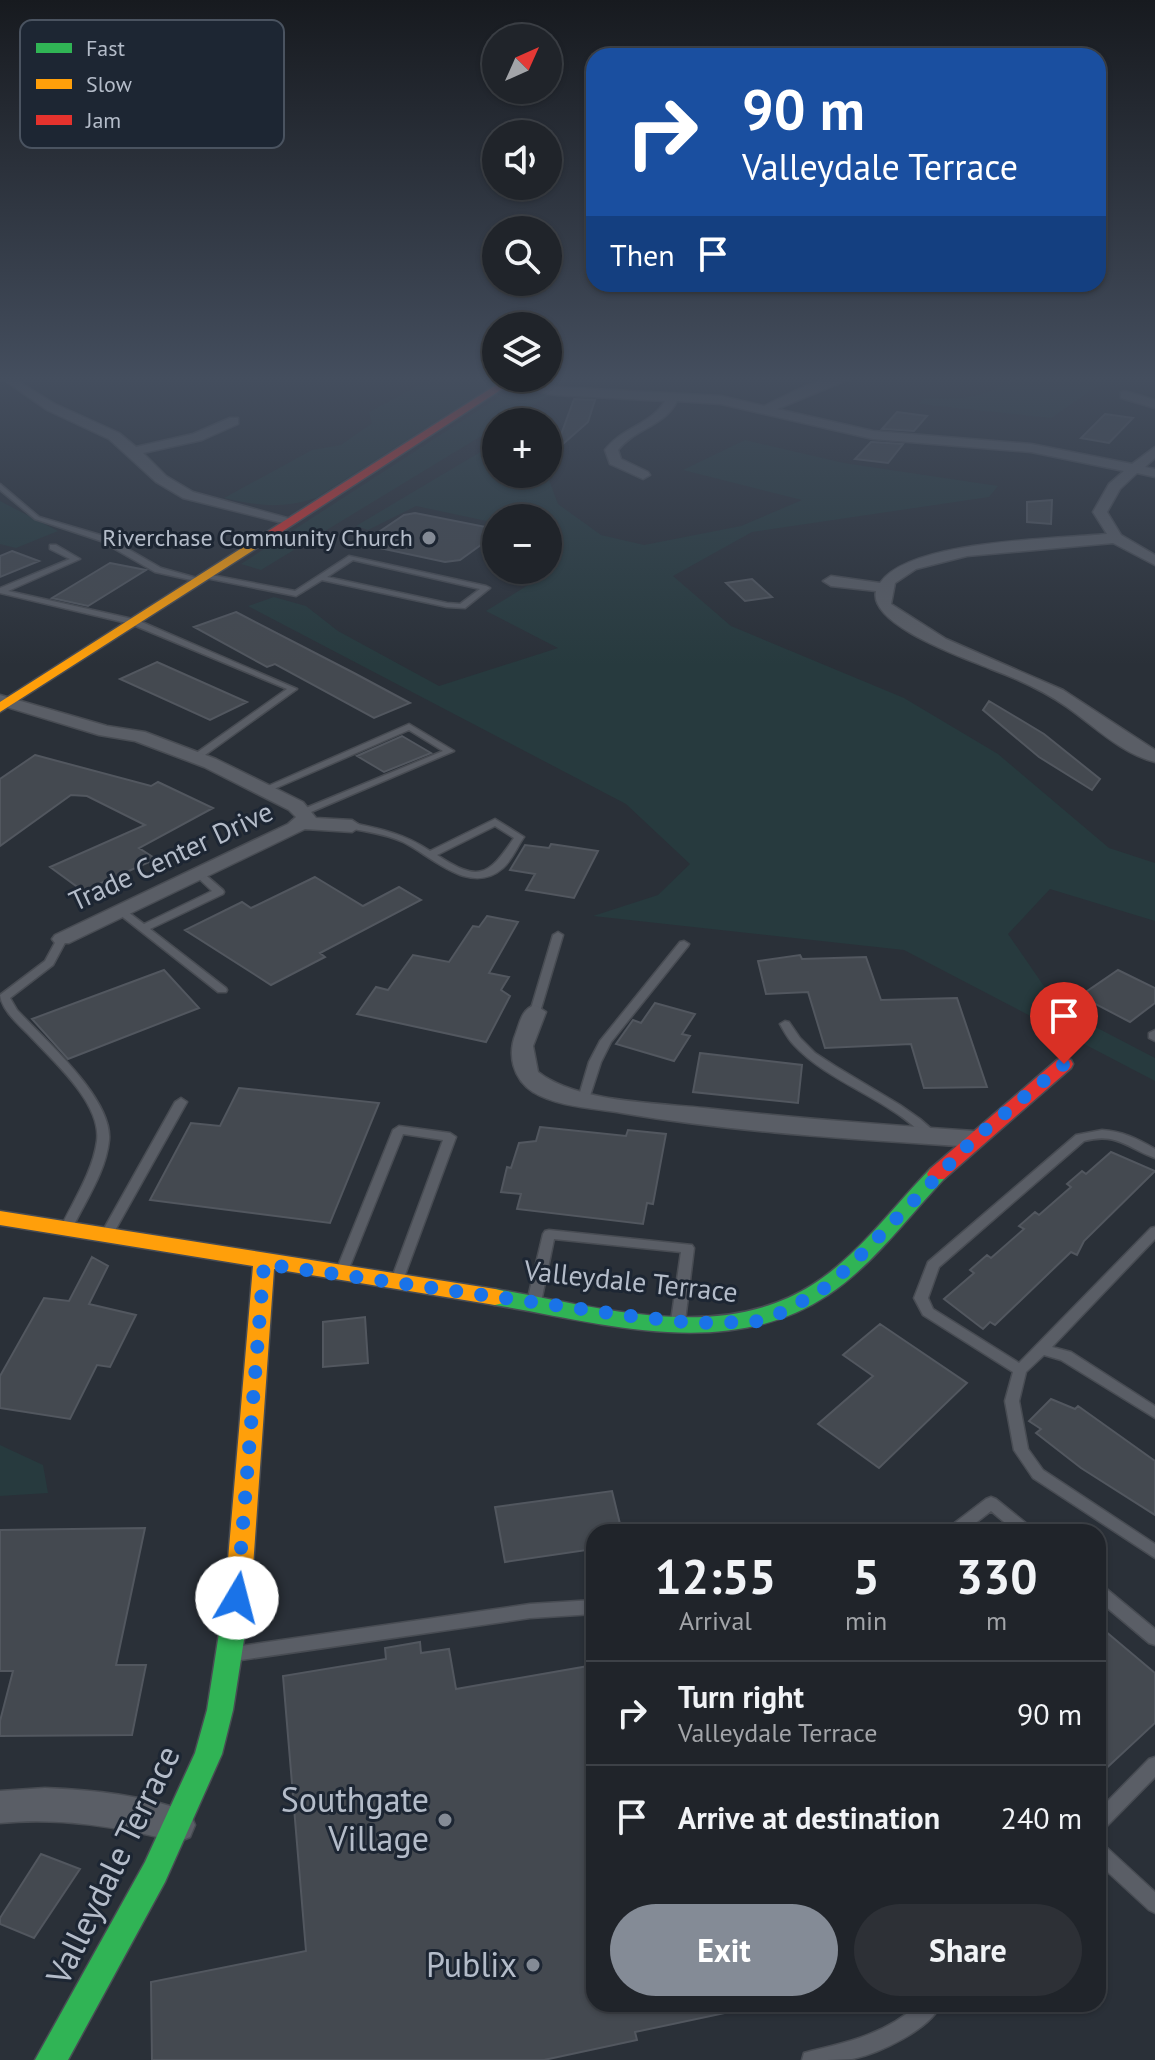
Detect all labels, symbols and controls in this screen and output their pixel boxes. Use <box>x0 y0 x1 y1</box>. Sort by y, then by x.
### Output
legend <box>20 20 284 148</box>
north arrow <box>482 24 562 104</box>
map controls <box>482 24 562 584</box>
text: Fast <box>86 34 126 62</box>
text: Slow <box>86 70 132 98</box>
text: 90 m <box>742 73 865 145</box>
icon: right <box>610 80 714 184</box>
text: Jam <box>85 106 121 134</box>
button: sound <box>482 120 562 200</box>
text: Valleydale Terrace <box>742 143 1018 190</box>
button: search <box>482 216 562 296</box>
icon: arrive <box>691 232 735 276</box>
text: Then <box>610 235 675 274</box>
button: layers <box>482 312 562 392</box>
button: + <box>482 408 562 488</box>
button: − <box>482 504 562 584</box>
place label: Riverchase Community Church <box>102 522 413 553</box>
marker: Riverchase Community Church <box>420 529 438 547</box>
street label: Trade Center Drive <box>63 792 279 919</box>
pin <box>1030 982 1098 1064</box>
icon: arrive <box>1042 994 1086 1038</box>
street label: Valleydale Terrace <box>521 1251 740 1310</box>
text: 12:55 <box>655 1545 776 1607</box>
text: 5 <box>852 1545 880 1607</box>
text: 330 <box>956 1545 1037 1607</box>
position arrow <box>195 1556 279 1640</box>
text: Arrival <box>679 1604 752 1637</box>
text: min <box>845 1604 887 1637</box>
text: m <box>986 1604 1007 1637</box>
text: Turn right <box>678 1677 804 1716</box>
icon: right <box>610 1691 654 1735</box>
text: 90 m <box>1017 1694 1082 1733</box>
text: Valleydale Terrace <box>678 1716 877 1749</box>
street label: Valleydale Terrace <box>35 1738 189 1992</box>
place label: Southgate Village <box>281 1777 429 1860</box>
icon: arrive <box>610 1795 654 1839</box>
text: Arrive at destination <box>678 1798 940 1837</box>
text: 240 m <box>1001 1798 1082 1837</box>
marker: Southgate Village <box>436 1811 454 1829</box>
button: Exit <box>610 1904 838 1996</box>
button: Share <box>854 1904 1082 1996</box>
place label: Publix <box>426 1942 517 1986</box>
marker: Publix <box>524 1956 542 1974</box>

